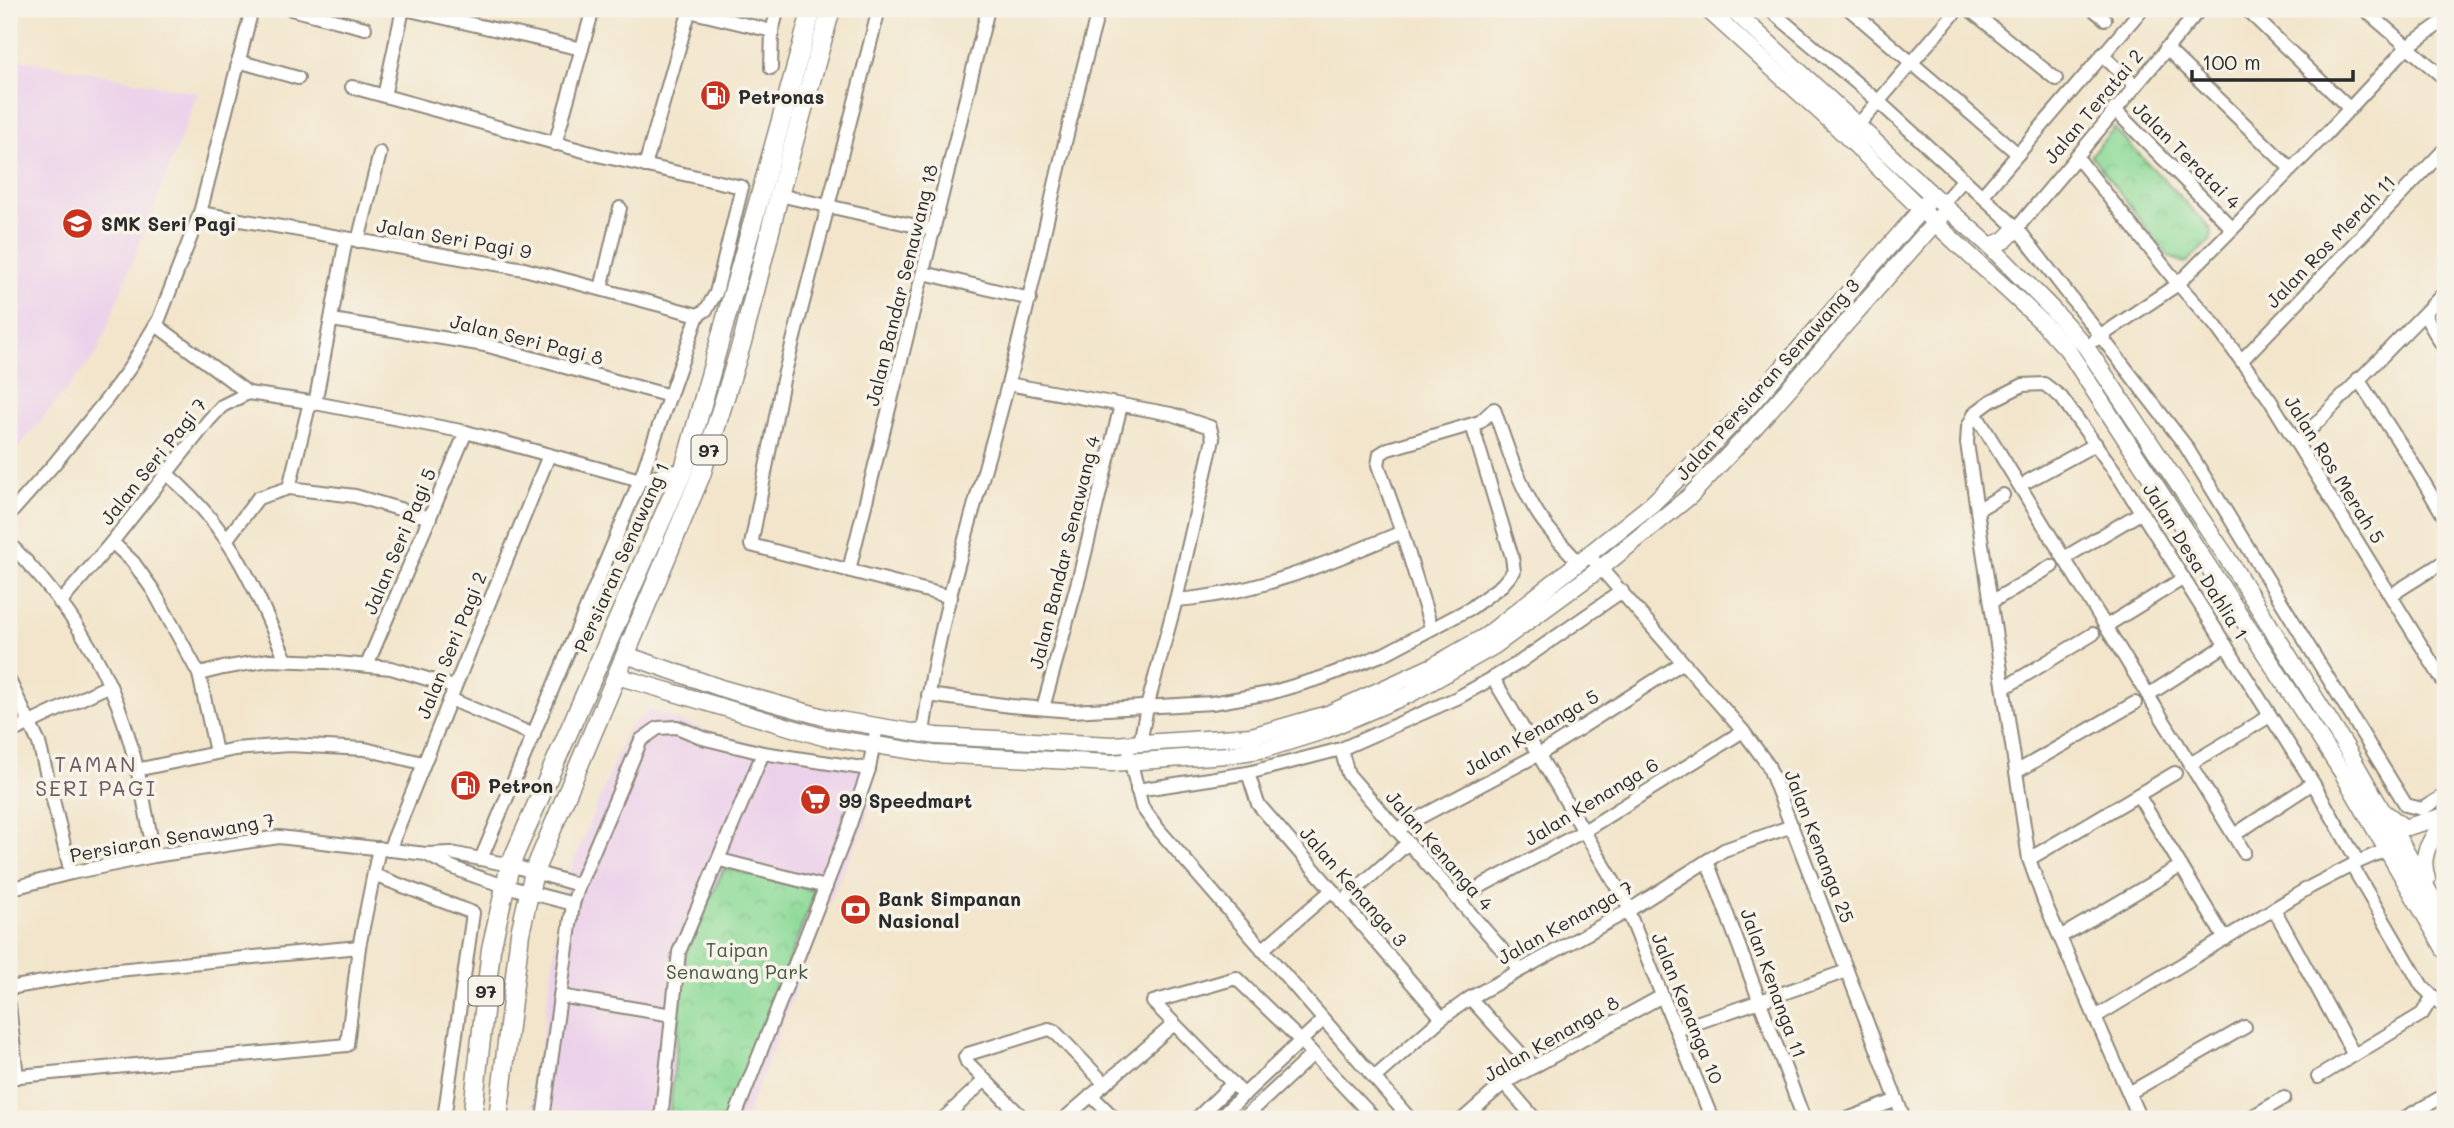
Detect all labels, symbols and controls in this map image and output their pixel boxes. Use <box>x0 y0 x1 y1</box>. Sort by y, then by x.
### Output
scale bar <box>2192 38 2352 82</box>
street label: Jalan Teratai 2 <box>2038 44 2148 168</box>
text: 100 m <box>2202 48 2261 75</box>
fuel station icon: Petronas <box>698 79 732 113</box>
place label: Petronas <box>738 84 824 109</box>
street label: Jalan Teratai 4 <box>2128 96 2246 214</box>
street label: Jalan Bandar Senawang 18 <box>859 162 943 408</box>
street label: Jalan Ros Merah 11 <box>2260 169 2400 313</box>
school or university icon: SMK Seri Pagi <box>61 206 95 240</box>
place label: SMK Seri Pagi <box>101 211 236 236</box>
street label: Jalan Seri Pagi 9 <box>375 212 533 264</box>
street label: Jalan Persiaran Senawang 3 <box>1670 273 1864 485</box>
street label: Jalan Seri Pagi 8 <box>448 308 606 370</box>
street label: Jalan Ros Merah 5 <box>2279 390 2391 548</box>
street label: Jalan Seri Pagi 7 <box>94 392 212 530</box>
street label: Jalan Bandar Senawang 4 <box>1023 433 1105 671</box>
road number: 97 <box>692 436 726 464</box>
street label: Persiaran Senawang 1 <box>568 458 674 656</box>
street label: Jalan Seri Pagi 5 <box>357 464 441 618</box>
street label: Jalan Desa Dahlia 1 <box>2138 478 2254 644</box>
street label: Jalan Seri Pagi 2 <box>410 568 492 722</box>
street label: Jalan Kenanga 5 <box>1459 683 1603 781</box>
district label: TAMAN SERI PAGI <box>35 750 157 801</box>
street label: Jalan Kenanga 6 <box>1519 751 1663 851</box>
street label: Jalan Kenanga 25 <box>1779 766 1861 926</box>
fuel station icon: Petron <box>448 768 482 802</box>
place label: Petron <box>488 773 553 798</box>
supermarket icon: 99 Speedmart <box>799 783 833 817</box>
street label: Jalan Kenanga 4 <box>1381 785 1499 915</box>
place label: 99 Speedmart <box>839 788 972 813</box>
street label: Persiaran Senawang 7 <box>68 807 276 867</box>
street label: Jalan Kenanga 3 <box>1295 821 1413 951</box>
street label: Jalan Kenanga 7 <box>1493 874 1637 970</box>
place label: Bank Simpanan Nasional <box>878 886 1021 933</box>
bank icon: Bank Simpanan Nasional <box>838 892 872 926</box>
street label: Jalan Kenanga 11 <box>1735 905 1813 1061</box>
street label: Jalan Kenanga 10 <box>1646 929 1730 1087</box>
park label: Taipan Senawang Park <box>666 937 808 984</box>
road number: 97 <box>468 976 504 1006</box>
street label: Jalan Kenanga 8 <box>1479 989 1623 1087</box>

